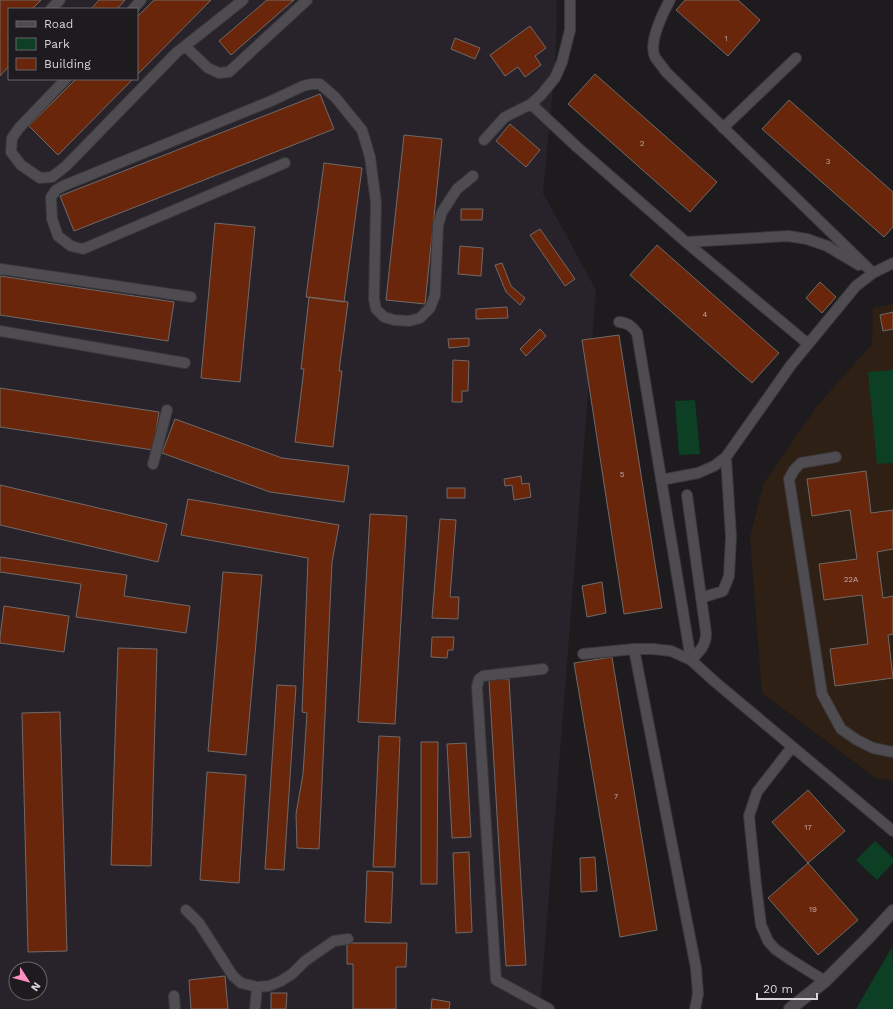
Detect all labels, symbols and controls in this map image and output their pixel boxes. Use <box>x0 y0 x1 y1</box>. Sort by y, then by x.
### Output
legend <box>8 8 138 80</box>
text: Road <box>44 17 73 31</box>
house number: 1 <box>724 34 728 43</box>
text: Park <box>44 37 70 51</box>
text: Building <box>44 57 91 71</box>
house number: 2 <box>640 139 645 148</box>
house number: 3 <box>826 157 831 166</box>
house number: 4 <box>703 310 708 319</box>
house number: 5 <box>620 470 625 479</box>
house number: 22А <box>844 575 859 584</box>
house number: 7 <box>614 792 619 801</box>
house number: 17 <box>804 823 812 832</box>
house number: 19 <box>809 905 817 914</box>
north arrow <box>8 961 48 1001</box>
scale bar <box>757 975 817 1001</box>
text: N <box>28 979 43 994</box>
text: 20 m <box>763 982 793 996</box>

